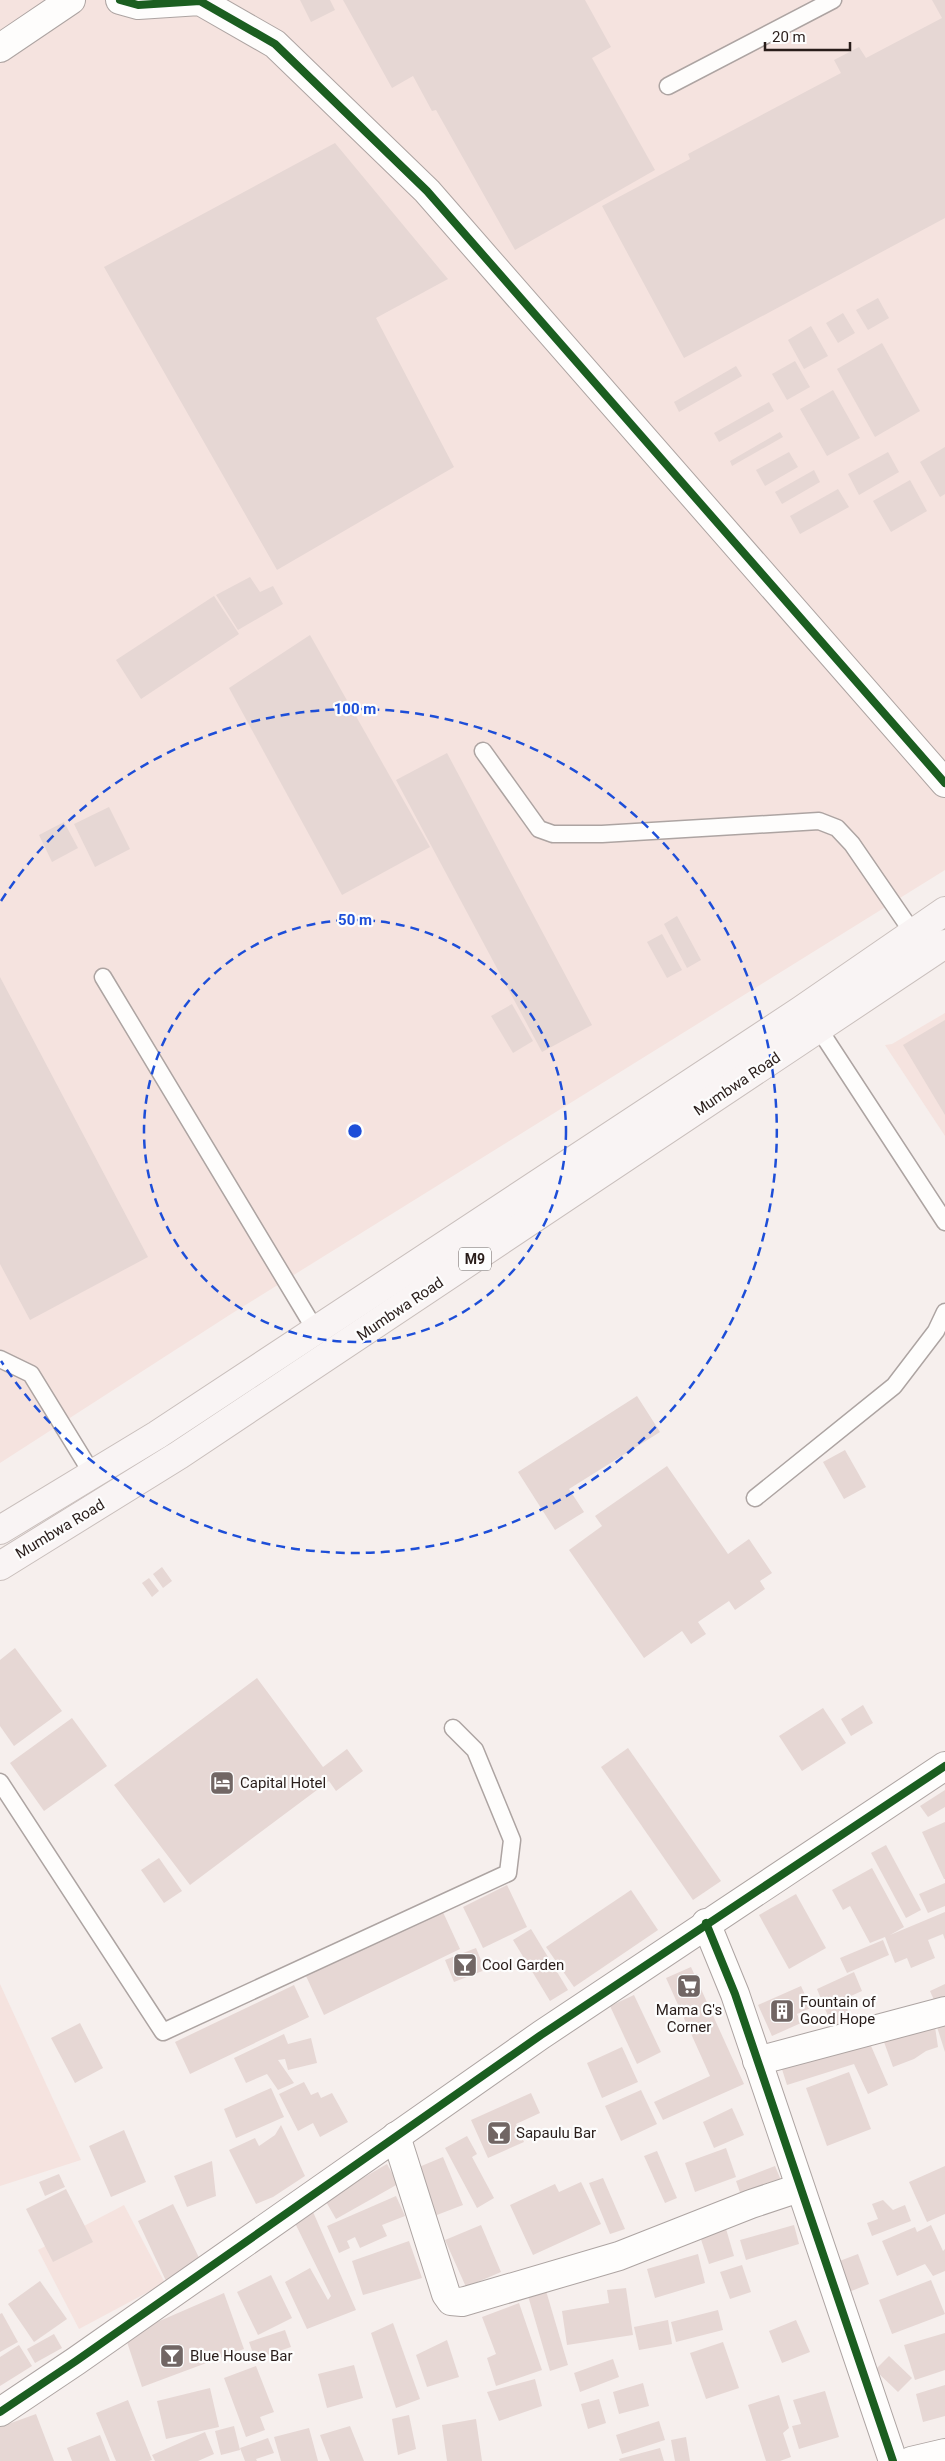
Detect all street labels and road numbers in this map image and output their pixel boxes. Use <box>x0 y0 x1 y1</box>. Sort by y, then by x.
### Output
street label: Mumbwa Road <box>690 1048 784 1120</box>
road number: M9 <box>459 1248 491 1270</box>
street label: Mumbwa Road <box>353 1273 447 1345</box>
street label: Mumbwa Road <box>12 1495 108 1563</box>

